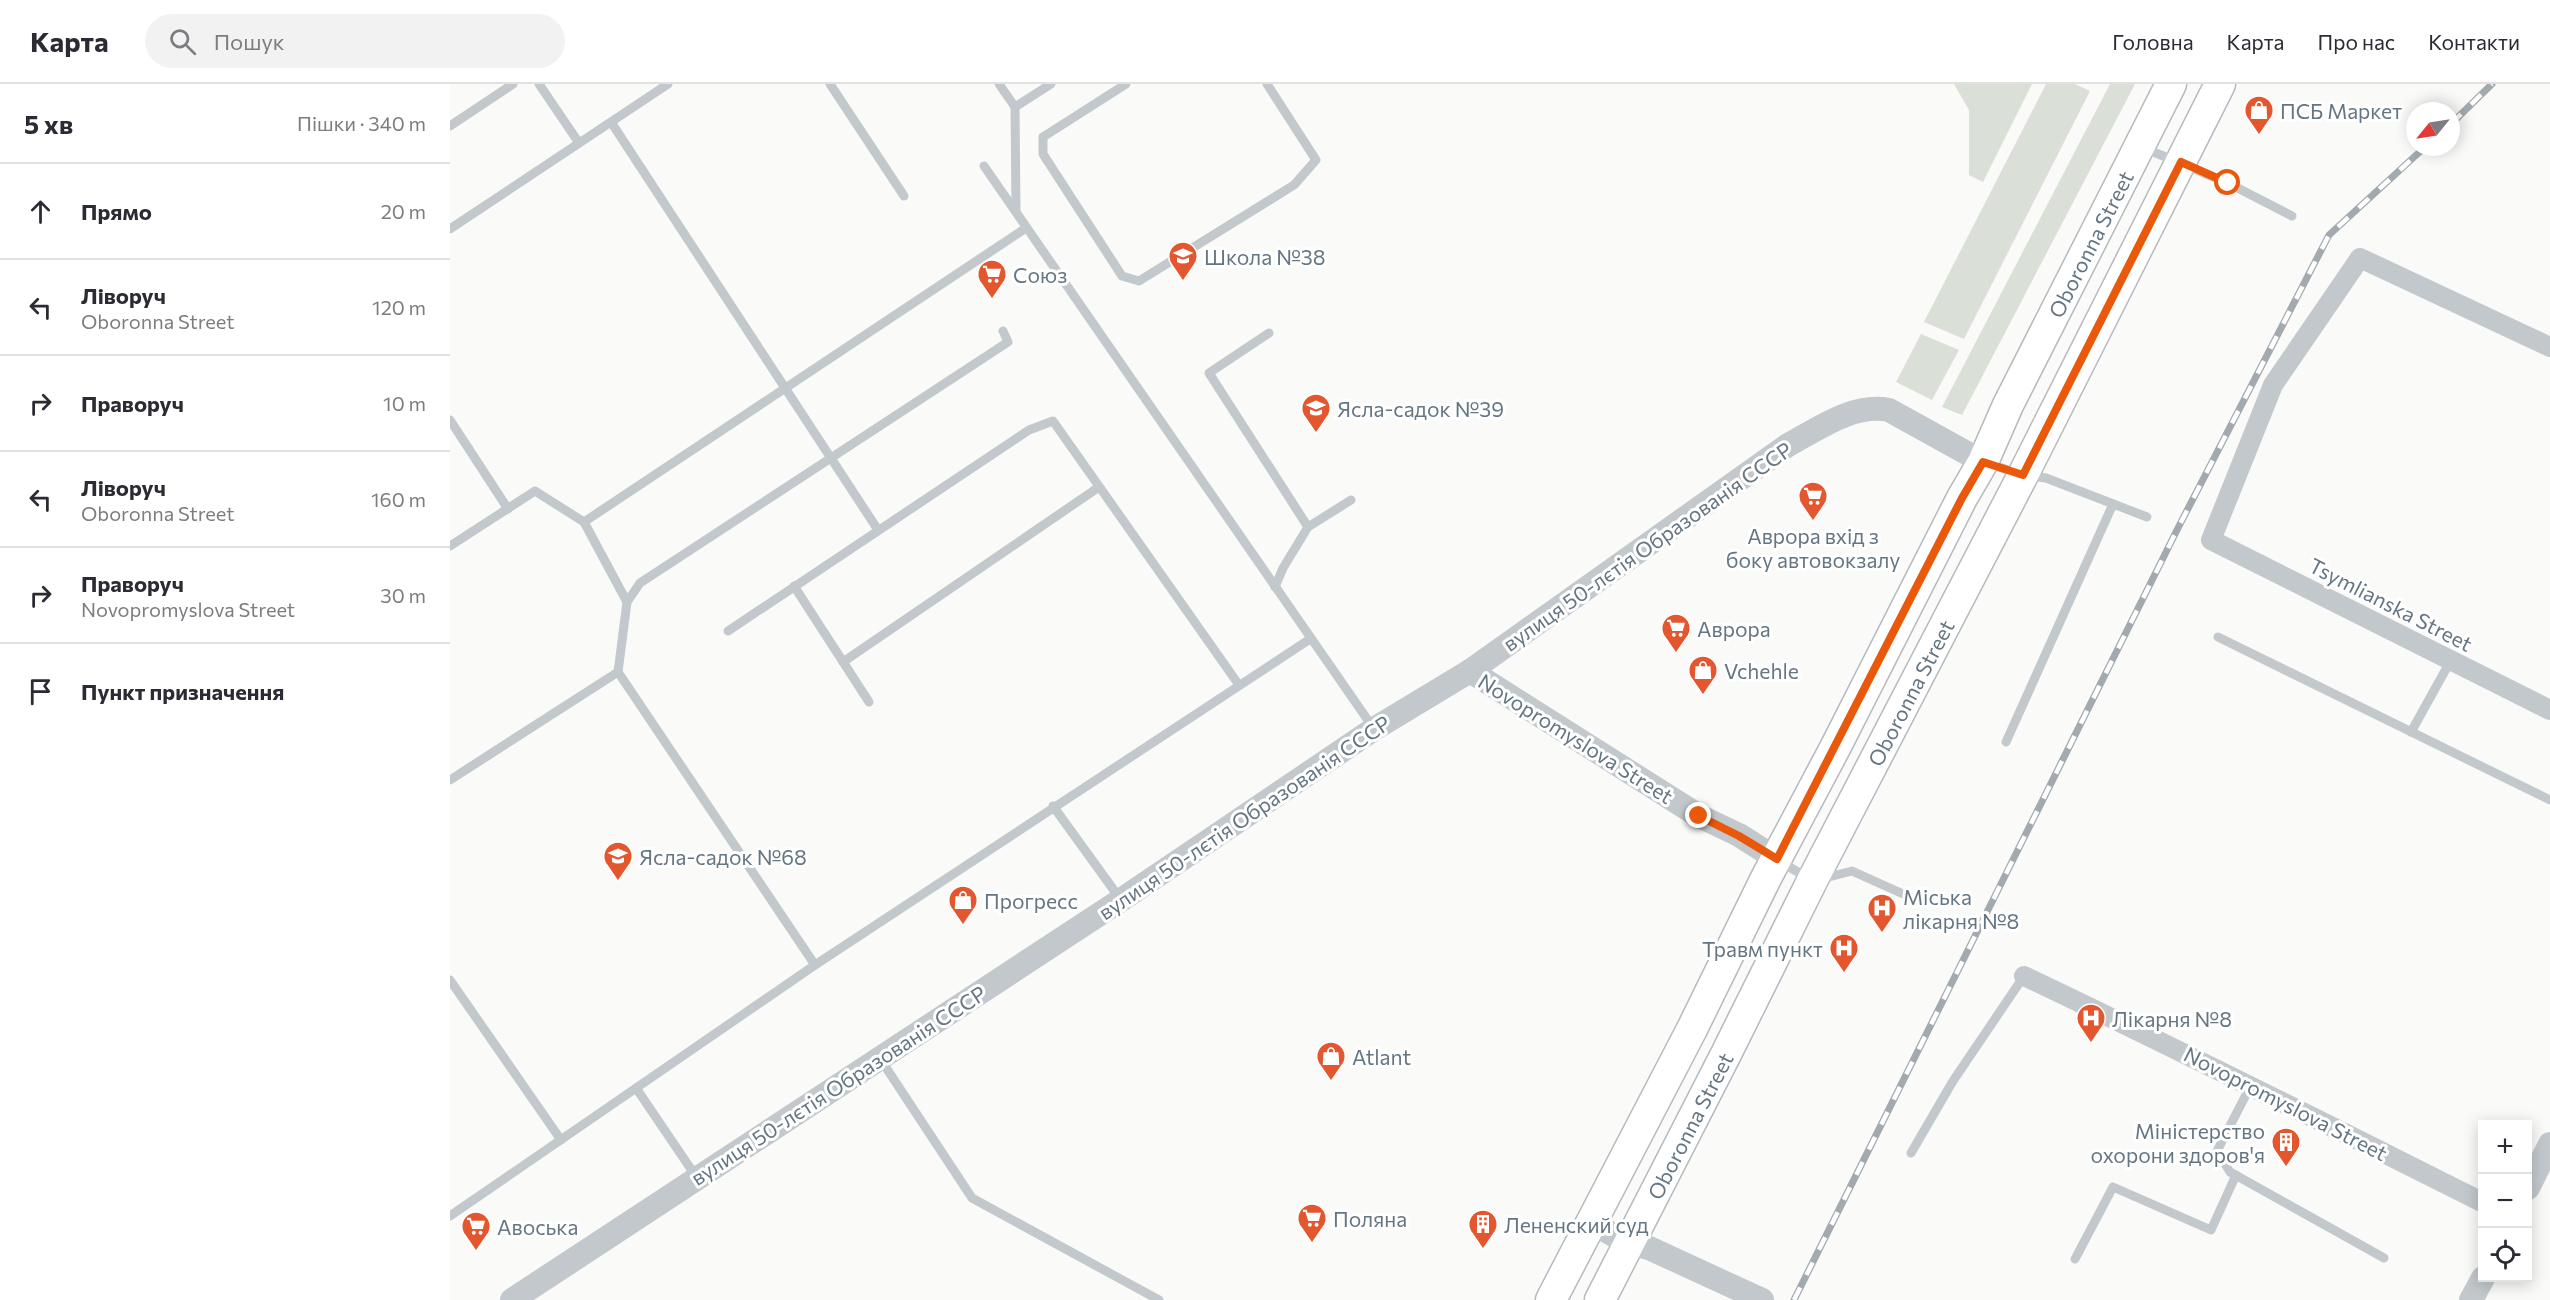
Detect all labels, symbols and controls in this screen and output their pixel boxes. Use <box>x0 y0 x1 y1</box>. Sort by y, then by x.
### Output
search box <box>145 14 565 68</box>
text: Карта <box>30 24 109 58</box>
icon: search <box>166 25 199 58</box>
text: Пошук <box>214 28 285 55</box>
text: Головна <box>2112 29 2194 54</box>
text: Карта <box>2227 29 2284 54</box>
text: Про нас <box>2317 29 2395 54</box>
text: Контакти <box>2428 29 2520 54</box>
shop icon: ПСБ Маркет <box>2243 94 2275 136</box>
place label: ПСБ Маркет <box>2280 98 2402 123</box>
north arrow <box>2406 102 2460 156</box>
text: 5 хв <box>24 108 73 139</box>
text: Пішки · 340 m <box>297 111 426 135</box>
street label: Oboronna Street <box>2042 166 2138 321</box>
route start <box>2214 169 2240 195</box>
icon: ahead <box>24 195 57 228</box>
text: Прямо <box>81 198 152 225</box>
text: 20 m <box>381 199 426 223</box>
school or university icon: Школа №38 <box>1167 240 1199 282</box>
place label: Школа №38 <box>1204 244 1325 269</box>
supermarket icon: Союз <box>976 258 1008 300</box>
place label: Союз <box>1013 262 1067 287</box>
text: Ліворуч <box>81 282 166 309</box>
icon: left <box>24 291 57 324</box>
text: 120 m <box>372 295 426 319</box>
text: Oboronna Street <box>81 309 234 333</box>
icon: right <box>24 387 57 420</box>
text: Праворуч <box>81 390 184 417</box>
text: 10 m <box>383 391 426 415</box>
school or university icon: Ясла-садок №39 <box>1300 392 1332 434</box>
place label: Ясла-садок №39 <box>1337 396 1504 421</box>
street label: вулиця 50-лєтія Образованія СССР <box>1498 436 1796 656</box>
text: Ліворуч <box>81 474 166 501</box>
supermarket icon: Аврора вхід з боку автовокзалу <box>1797 480 1829 522</box>
icon: left <box>24 483 57 516</box>
text: 160 m <box>371 487 426 511</box>
text: Oboronna Street <box>81 501 234 525</box>
place label: Аврора вхід з боку автовокзалу <box>1726 523 1900 572</box>
street label: Tsymlianska Street <box>2305 552 2477 656</box>
text: Праворуч <box>81 570 184 597</box>
icon: right <box>24 579 57 612</box>
text: 30 m <box>380 583 426 607</box>
text: Novopromyslova Street <box>81 597 295 621</box>
supermarket icon: Аврора <box>1660 612 1692 654</box>
street label: Oboronna Street <box>1862 615 1958 770</box>
place label: Аврора <box>1697 616 1771 641</box>
shop icon: Vchehle <box>1687 654 1719 696</box>
place label: Vchehle <box>1724 658 1799 683</box>
street label: Novopromyslova Street <box>1474 668 1678 808</box>
icon: arrive <box>24 675 57 708</box>
text: Пункт призначення <box>81 678 284 705</box>
street label: вулиця 50-лєтія Образованія СССР <box>1093 710 1395 924</box>
route end <box>1685 802 1711 828</box>
school or university icon: Ясла-садок №68 <box>602 840 634 882</box>
place label: Ясла-садок №68 <box>639 844 807 869</box>
shop icon: Прогресс <box>947 884 979 926</box>
place label: Міська лікарня №8 <box>1903 884 2019 933</box>
place label: Прогресс <box>984 888 1078 913</box>
hospital icon: Міська лікарня №8 <box>1866 892 1898 934</box>
hospital icon: Травм пункт <box>1828 932 1860 974</box>
place label: Травм пункт <box>1702 936 1823 961</box>
street label: вулиця 50-лєтія Образованія СССР <box>686 980 990 1190</box>
hospital icon: Лікарня №8 <box>2075 1002 2107 1044</box>
place label: Лікарня №8 <box>2112 1006 2232 1031</box>
shop icon: Atlant <box>1315 1040 1347 1082</box>
street label: Novopromyslova Street <box>2180 1041 2392 1165</box>
place label: Atlant <box>1352 1044 1411 1069</box>
street label: Oboronna Street <box>1641 1048 1737 1203</box>
place label: Міністерство охорони здоров'я <box>2091 1118 2265 1167</box>
map controls <box>2478 1120 2532 1282</box>
button: + <box>2478 1120 2532 1174</box>
building icon: Міністерство охорони здоров'я <box>2270 1126 2302 1168</box>
button: − <box>2478 1174 2532 1228</box>
supermarket icon: Поляна <box>1296 1202 1328 1244</box>
place label: Поляна <box>1333 1206 1407 1231</box>
building icon: Лененский суд <box>1467 1208 1499 1250</box>
supermarket icon: Авоська <box>460 1210 492 1252</box>
place label: Лененский суд <box>1504 1212 1648 1237</box>
place label: Авоська <box>497 1214 578 1239</box>
button: locate <box>2478 1228 2532 1282</box>

